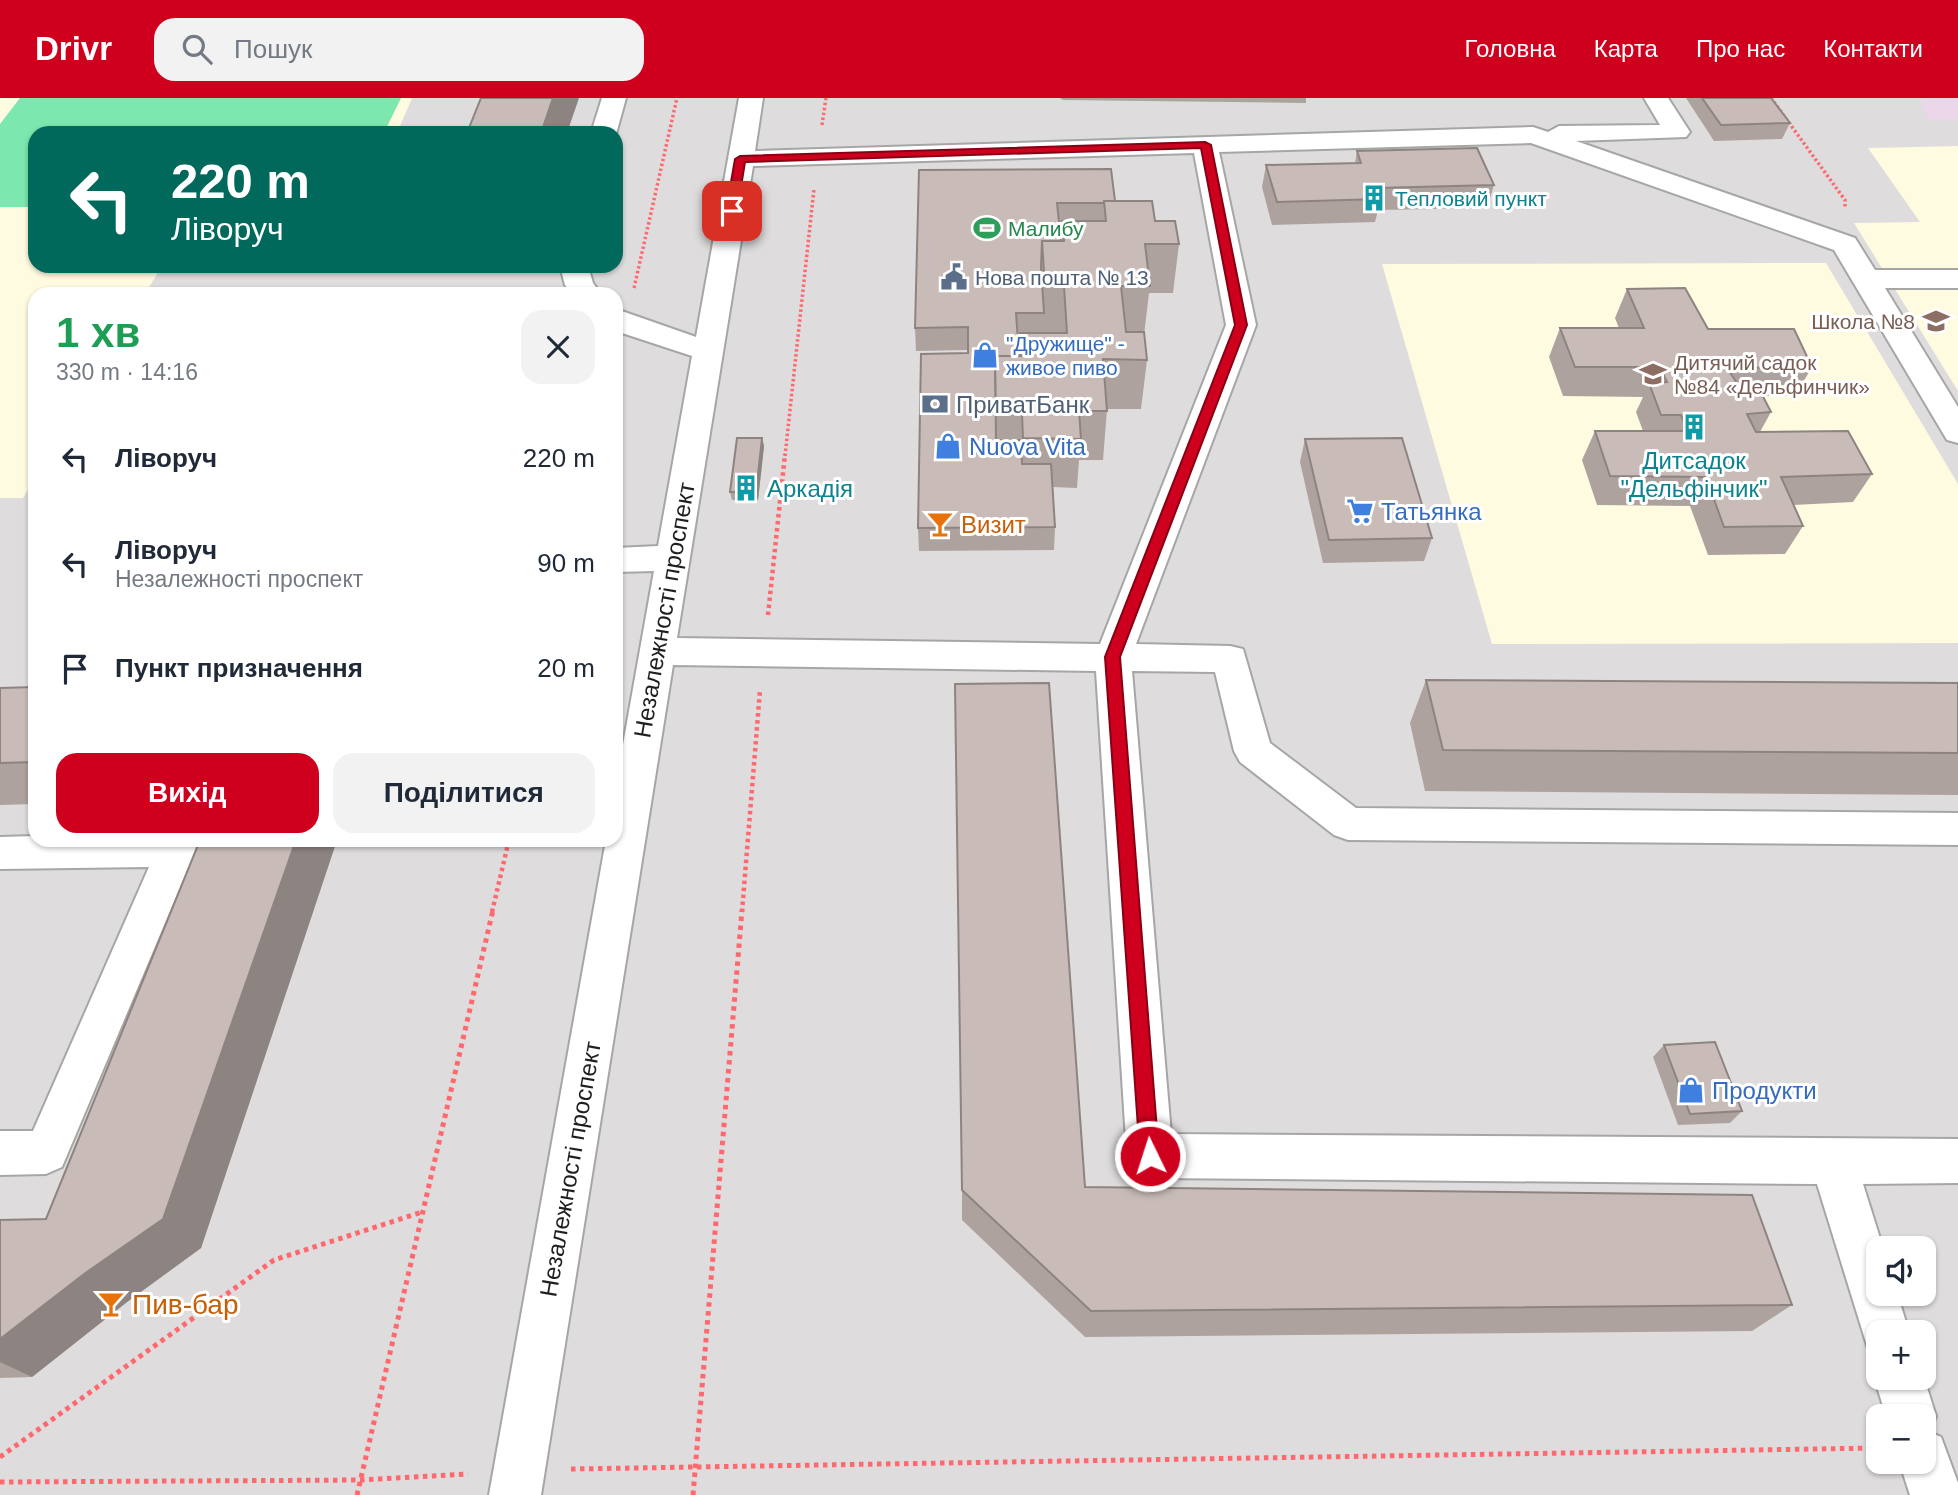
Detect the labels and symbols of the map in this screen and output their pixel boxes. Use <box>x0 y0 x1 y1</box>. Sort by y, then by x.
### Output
pin <box>702 181 762 241</box>
building icon: Тепловий пункт <box>1359 183 1389 213</box>
place label: Тепловий пункт <box>1395 187 1547 210</box>
sports icon: Малибу <box>972 213 1002 243</box>
place label: Малибу <box>1008 217 1084 240</box>
public building icon: Нова пошта № 13 <box>939 262 969 292</box>
place label: Нова пошта № 13 <box>975 266 1149 289</box>
school or university icon: Школа №8 <box>1921 306 1951 336</box>
place label: Школа №8 <box>1811 310 1915 333</box>
place label: "Дружище" - живое пиво <box>1006 332 1125 379</box>
shop icon: "Дружище" - живое пиво <box>970 340 1000 370</box>
place label: Дитячий садок №84 «Дельфинчик» <box>1674 351 1870 398</box>
school or university icon: Дитячий садок №84 «Дельфинчик» <box>1638 359 1668 389</box>
bank icon: ПриватБанк <box>920 389 950 419</box>
place label: ПриватБанк <box>956 391 1090 418</box>
building icon: Дитсадок "Дельфінчик" <box>1679 412 1709 442</box>
shop icon: Nuova Vita <box>933 431 963 461</box>
place label: Nuova Vita <box>969 433 1087 460</box>
place label: Дитсадок "Дельфінчик" <box>1620 447 1768 502</box>
building icon: Аркадія <box>731 473 761 503</box>
place label: Аркадія <box>767 475 853 502</box>
street label: Незалежності проспект <box>628 480 700 740</box>
supermarket icon: Татьянка <box>1345 496 1375 526</box>
place label: Татьянка <box>1381 498 1482 525</box>
bar icon: Визит <box>925 509 955 539</box>
place label: Визит <box>961 511 1026 538</box>
street label: Незалежності проспект <box>534 1039 606 1299</box>
shop icon: Продукти <box>1676 1075 1706 1105</box>
place label: Продукти <box>1712 1077 1817 1104</box>
position arrow <box>1113 1119 1187 1193</box>
bar icon: Пив-бар <box>96 1289 126 1319</box>
place label: Пив-бар <box>132 1289 239 1320</box>

